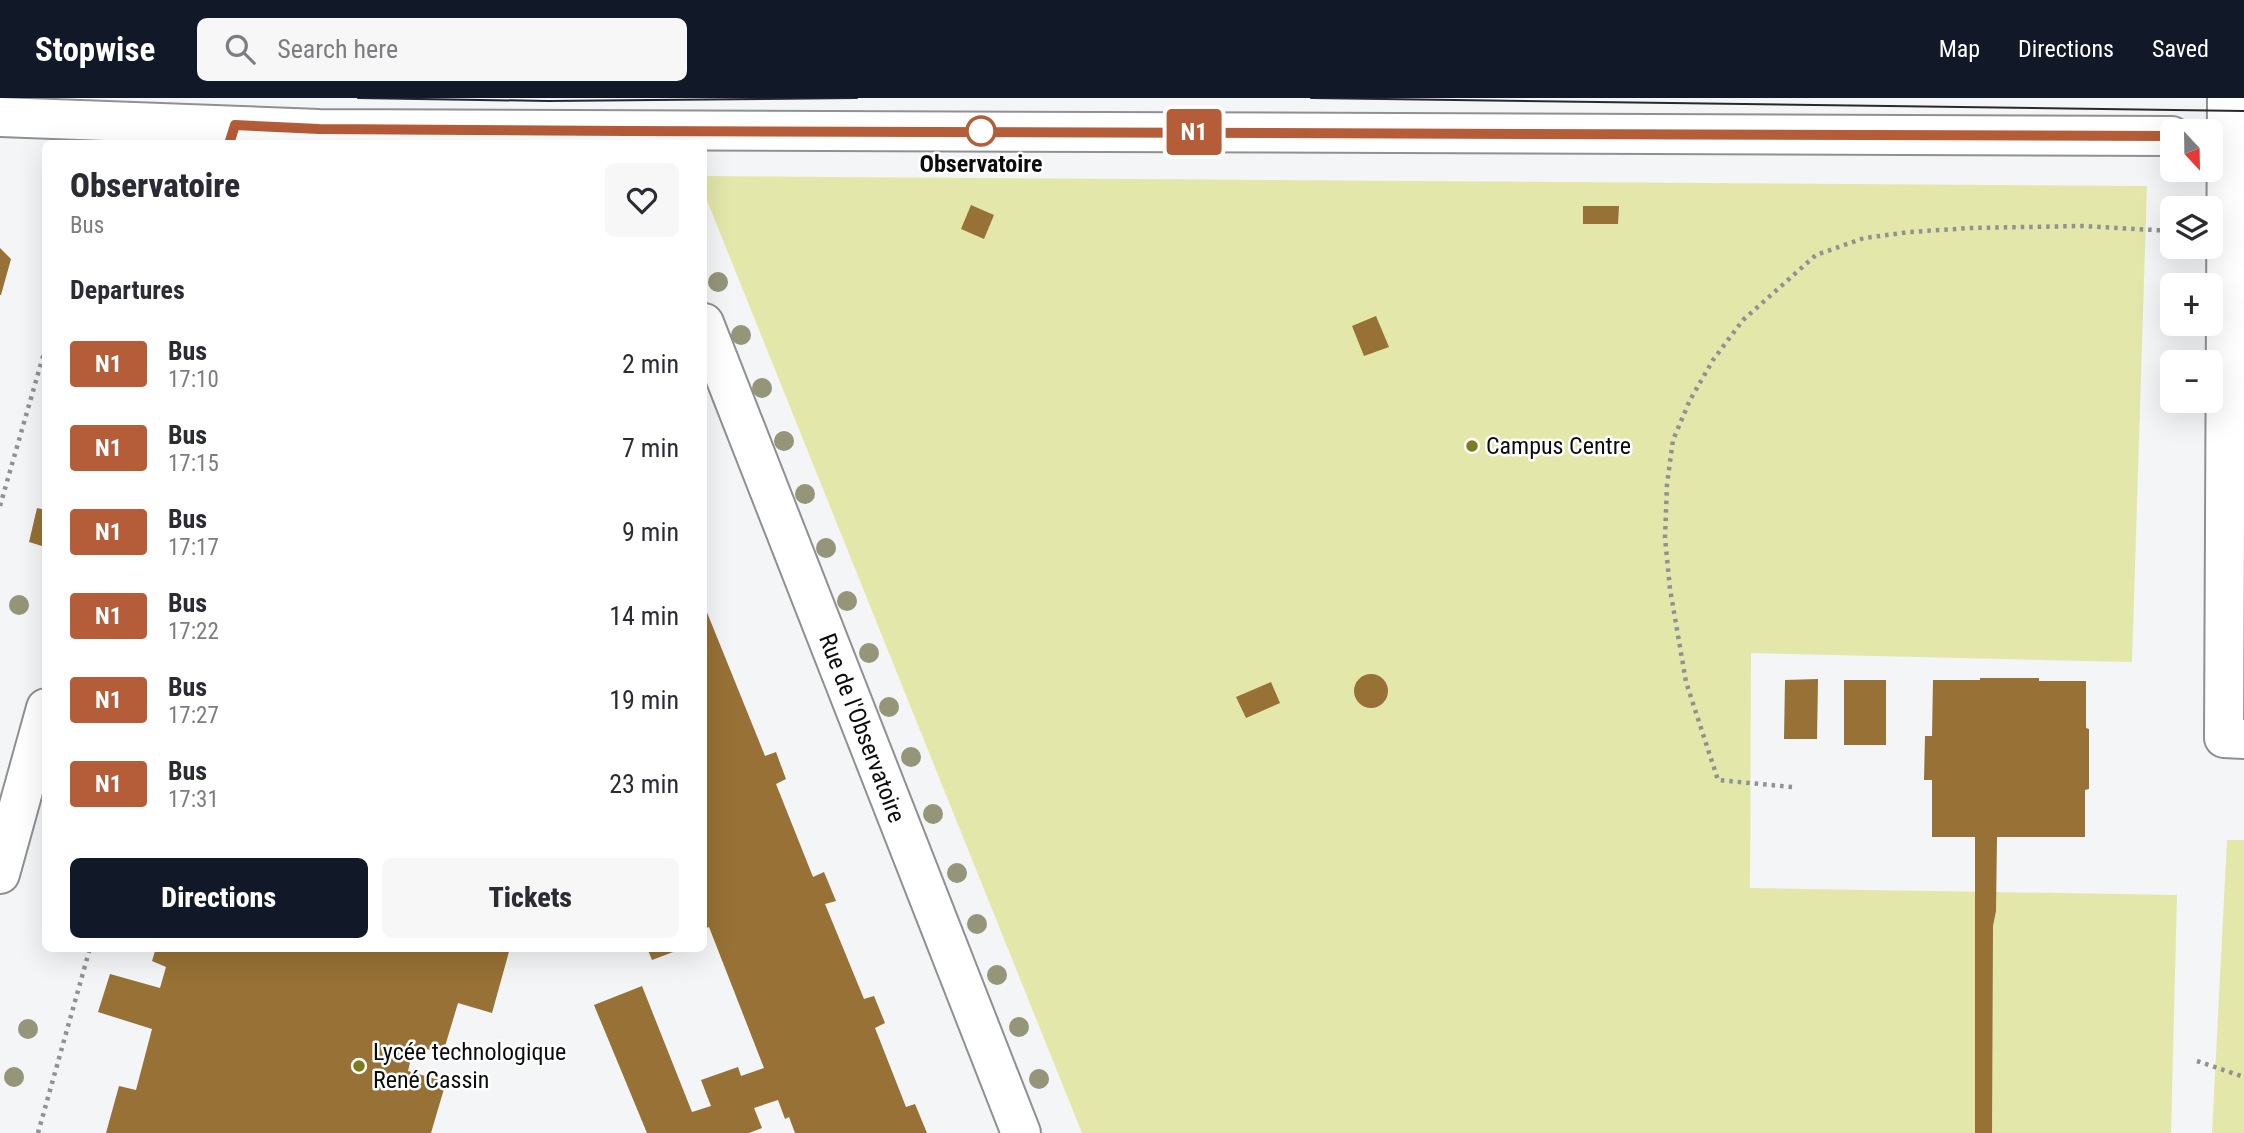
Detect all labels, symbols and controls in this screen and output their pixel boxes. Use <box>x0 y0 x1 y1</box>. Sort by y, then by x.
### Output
search box <box>197 18 687 81</box>
text: Stopwise <box>35 30 155 69</box>
icon: search <box>221 30 259 68</box>
text: Search here <box>277 34 398 64</box>
text: Map <box>1939 35 1980 63</box>
text: Directions <box>2018 35 2114 63</box>
text: Saved <box>2152 35 2209 63</box>
line badge: N1 <box>1162 109 1226 155</box>
marker: Observatoire <box>966 116 996 146</box>
text: N1 <box>1181 118 1207 146</box>
north arrow <box>2160 119 2222 182</box>
map controls <box>2160 119 2223 413</box>
place label: Observatoire <box>919 150 1043 178</box>
button: heart <box>605 163 679 237</box>
text: Observatoire <box>70 166 240 205</box>
button: layers <box>2160 196 2223 259</box>
text: Bus <box>70 212 104 239</box>
button: + <box>2160 273 2223 336</box>
text: Departures <box>70 275 185 305</box>
text: Bus <box>168 336 207 366</box>
text: 2 min <box>622 349 679 379</box>
text: N1 <box>95 350 122 378</box>
button: − <box>2160 350 2223 413</box>
text: 17:10 <box>168 366 219 393</box>
text: Bus <box>168 420 207 450</box>
place label: Campus Centre <box>1486 432 1631 460</box>
text: 7 min <box>622 433 679 463</box>
text: N1 <box>95 434 122 462</box>
marker: Campus Centre <box>1464 438 1480 454</box>
text: 17:15 <box>168 450 219 477</box>
text: Bus <box>168 504 207 534</box>
text: 9 min <box>622 517 679 547</box>
text: N1 <box>95 518 122 546</box>
text: 17:17 <box>168 534 219 561</box>
text: Bus <box>168 588 207 618</box>
text: 14 min <box>609 601 679 631</box>
text: N1 <box>95 602 122 630</box>
text: 17:22 <box>168 618 219 645</box>
street label: Rue de l'Observatoire <box>813 630 911 826</box>
text: Bus <box>168 672 207 702</box>
text: 19 min <box>609 685 679 715</box>
text: N1 <box>95 686 122 714</box>
text: 17:27 <box>168 702 219 729</box>
text: Bus <box>168 756 207 786</box>
text: 23 min <box>609 769 679 799</box>
text: N1 <box>95 770 122 798</box>
text: 17:31 <box>168 786 219 813</box>
button: Directions <box>70 858 368 938</box>
button: Tickets <box>382 858 679 938</box>
place label: Lycée technologique René Cassin <box>373 1038 566 1094</box>
marker: Lycée technologique René Cassin <box>351 1058 367 1074</box>

